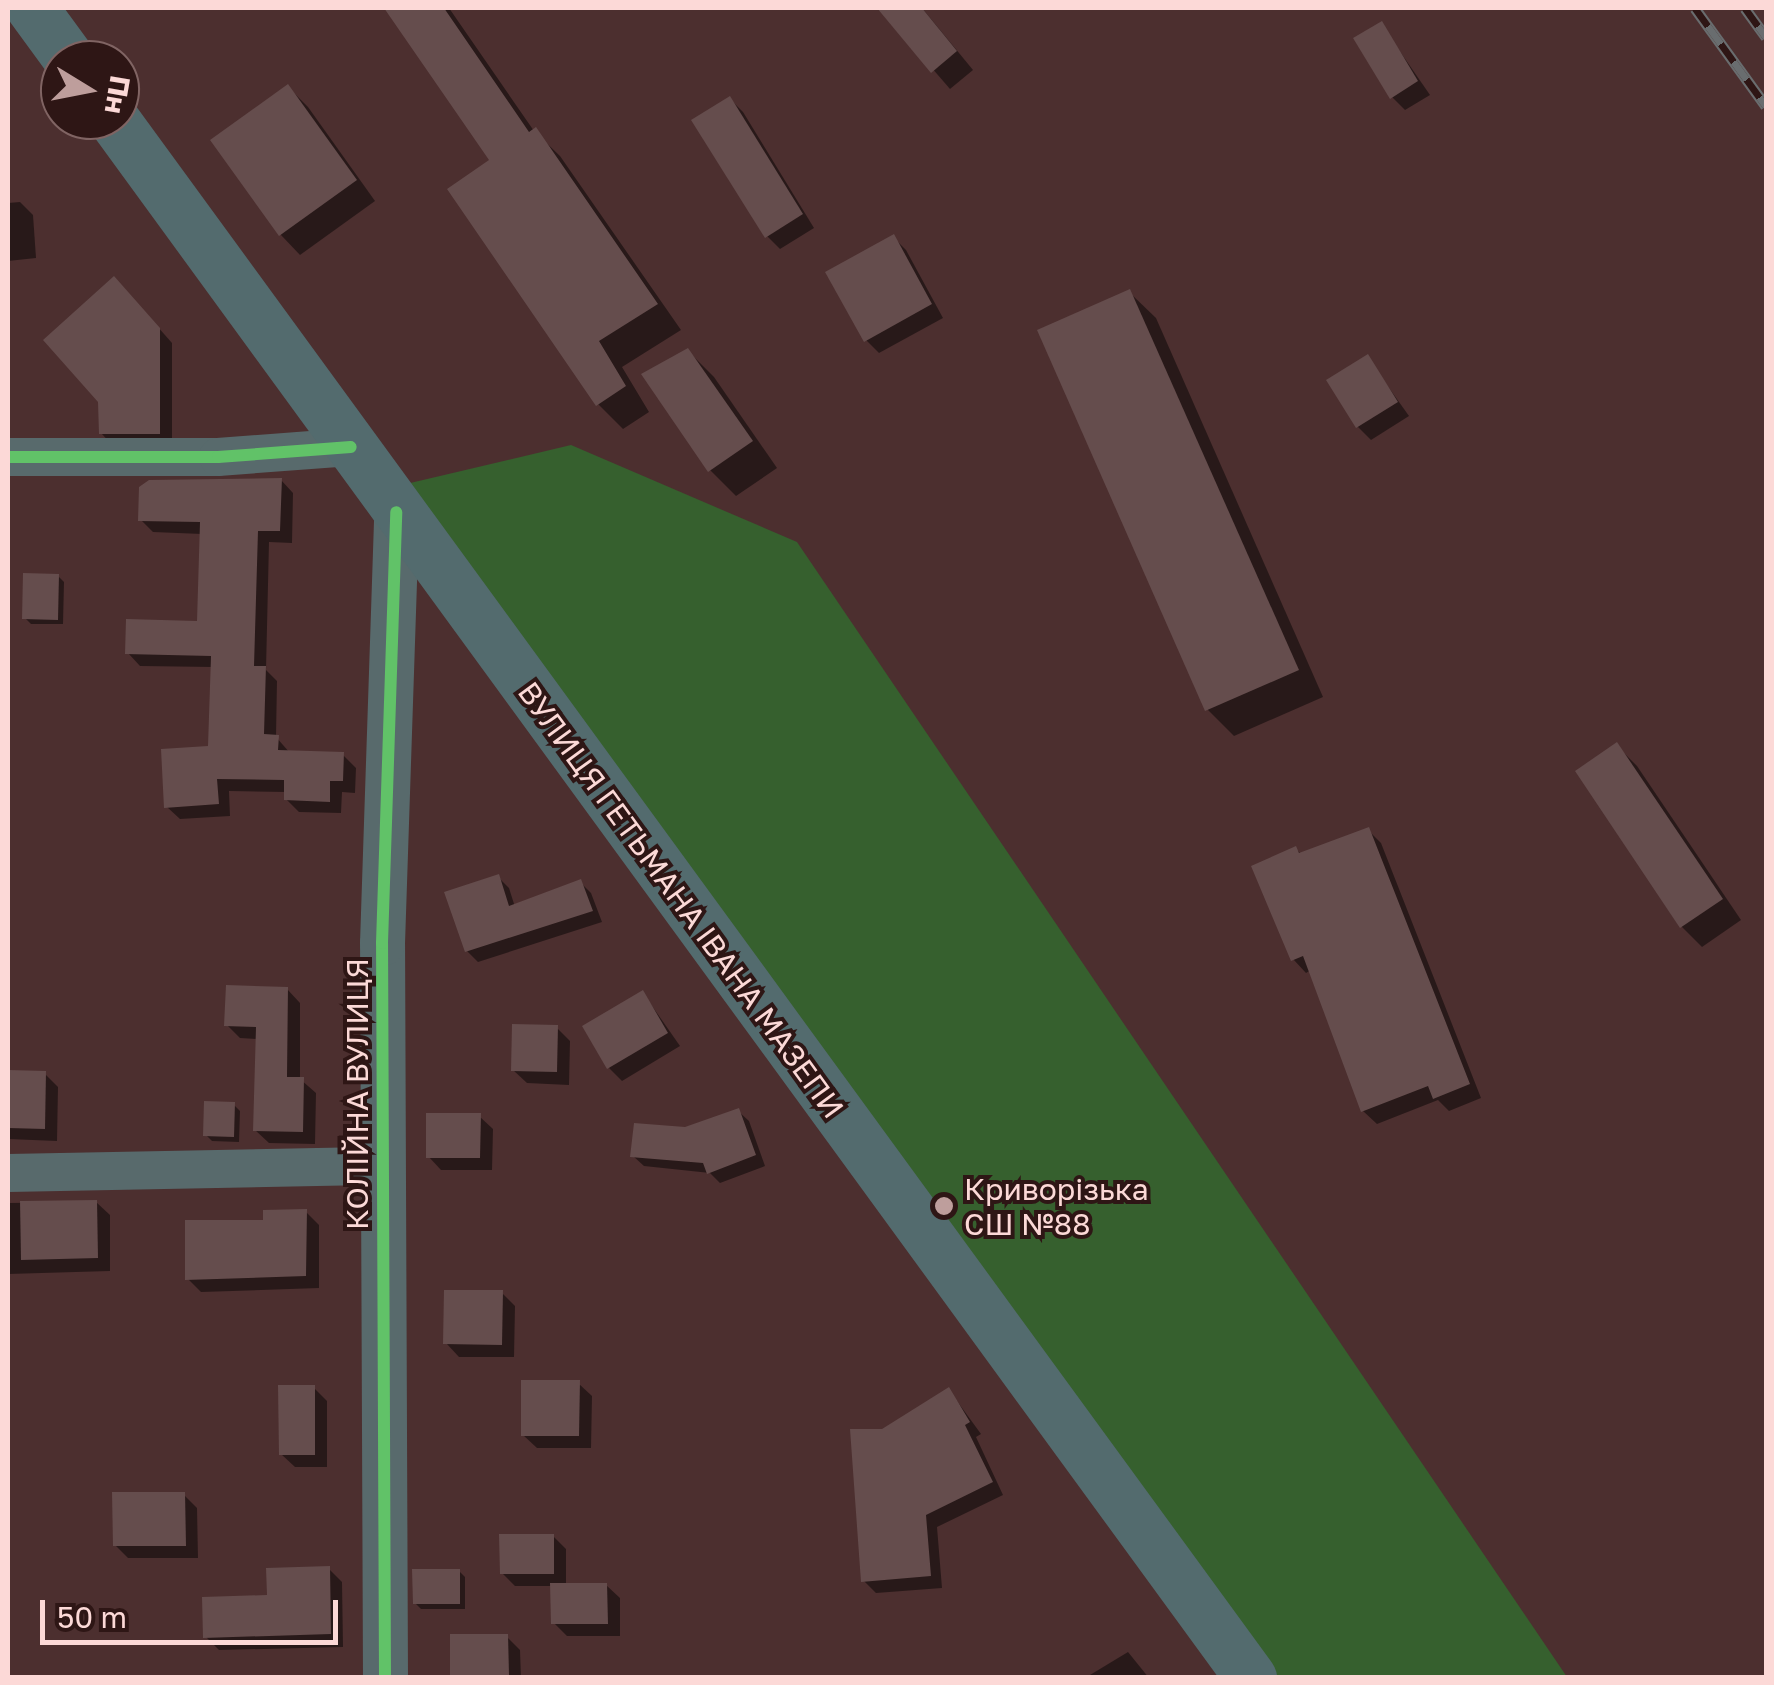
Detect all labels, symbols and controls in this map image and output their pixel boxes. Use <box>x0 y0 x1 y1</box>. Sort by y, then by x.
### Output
north arrow <box>40 40 140 140</box>
text: Пн <box>99 73 138 117</box>
street label: ВУЛИЦЯ ГЕТЬМАНА ІВАНА МАЗЕПИ <box>511 675 851 1125</box>
street label: КОЛІЙНА ВУЛИЦЯ <box>339 958 375 1230</box>
place label: Криворізька СШ №88 <box>964 1171 1149 1242</box>
marker: Криворізька СШ №88 <box>933 1195 955 1217</box>
scale bar <box>45 1580 342 1642</box>
text: 50 m <box>57 1599 127 1635</box>

